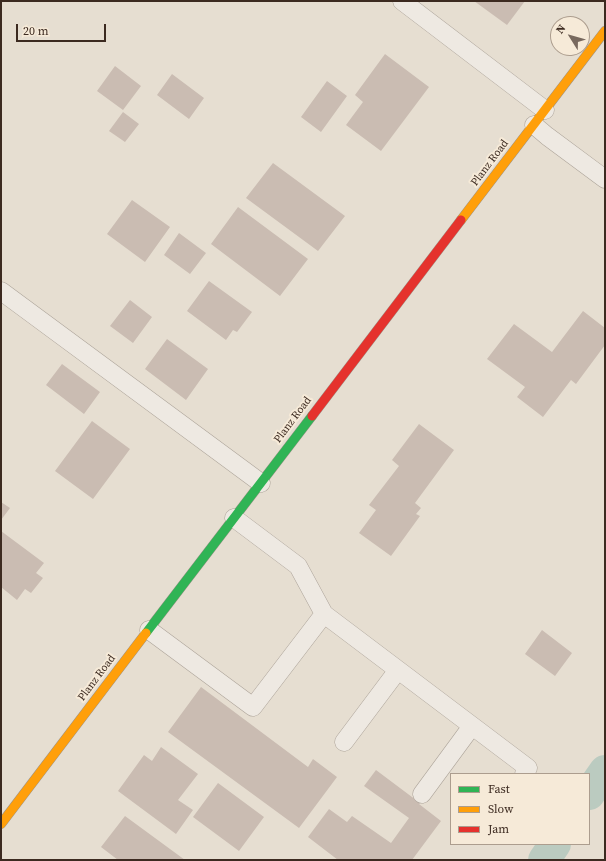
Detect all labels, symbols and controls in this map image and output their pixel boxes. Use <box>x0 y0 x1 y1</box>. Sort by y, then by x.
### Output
scale bar <box>18 16 108 42</box>
north arrow <box>550 16 590 56</box>
text: N <box>552 21 569 37</box>
text: 20 m <box>23 23 49 39</box>
street label: Planz Road <box>468 137 512 189</box>
street label: Planz Road <box>271 394 315 446</box>
street label: Planz Road <box>75 652 119 704</box>
legend <box>450 773 590 845</box>
text: Fast <box>488 781 510 797</box>
text: Slow <box>488 801 513 817</box>
text: Jam <box>488 821 509 837</box>

